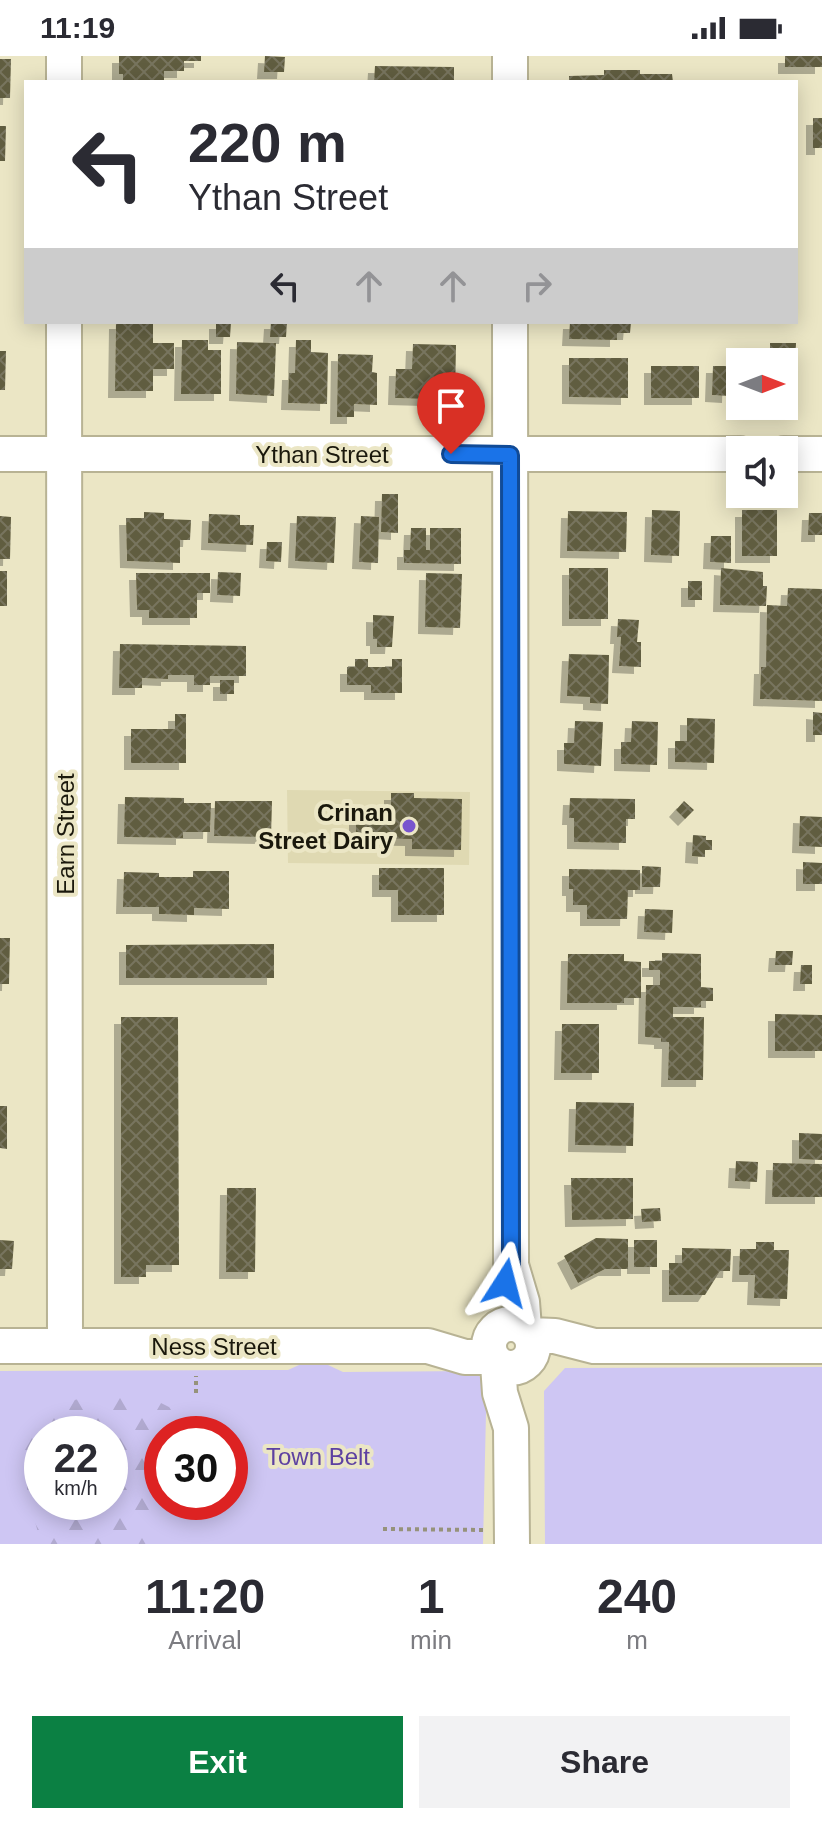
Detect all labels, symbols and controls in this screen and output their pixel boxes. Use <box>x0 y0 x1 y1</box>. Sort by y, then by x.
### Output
text: 11:19 <box>40 11 115 44</box>
text: 220 m <box>188 111 347 174</box>
icon: left <box>56 112 160 216</box>
text: Ythan Street <box>188 177 388 218</box>
icon: left <box>263 264 307 308</box>
icon: ahead <box>347 264 391 308</box>
icon: ahead <box>431 264 475 308</box>
icon: right <box>515 264 559 308</box>
north arrow <box>726 348 798 420</box>
map controls <box>726 348 798 508</box>
pin <box>417 372 485 454</box>
icon: arrive <box>429 384 473 428</box>
button: sound <box>726 436 798 508</box>
street label: Ythan Street <box>255 441 389 468</box>
street label: Earn Street <box>52 773 79 895</box>
place label: Crinan Street Dairy <box>258 799 394 854</box>
marker: Crinan Street Dairy <box>400 817 418 835</box>
position arrow <box>463 1241 547 1325</box>
street label: Ness Street <box>151 1333 277 1360</box>
speed limit sign: 30 <box>144 1416 248 1520</box>
text: 22 <box>54 1436 98 1480</box>
park label: Town Belt <box>266 1443 370 1470</box>
text: km/h <box>54 1477 98 1499</box>
text: 11:20 <box>145 1570 265 1623</box>
text: 1 <box>418 1570 444 1623</box>
text: 240 <box>597 1570 677 1623</box>
text: Arrival <box>168 1625 242 1655</box>
text: min <box>410 1625 452 1655</box>
text: m <box>626 1625 648 1655</box>
button: Exit <box>32 1716 403 1808</box>
button: Share <box>419 1716 790 1808</box>

